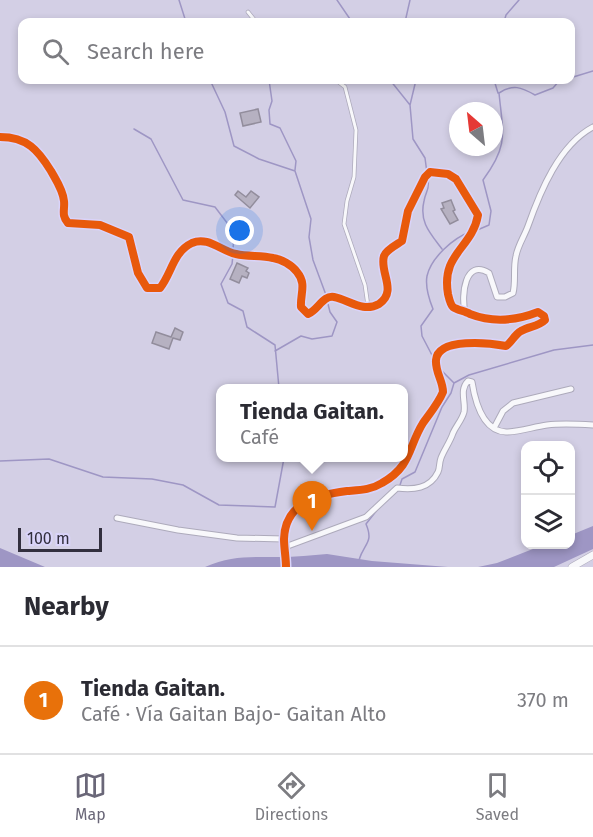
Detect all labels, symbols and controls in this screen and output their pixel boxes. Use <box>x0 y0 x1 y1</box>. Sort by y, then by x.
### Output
search box <box>18 18 575 84</box>
icon: search <box>39 35 72 68</box>
text: Search here <box>87 38 205 65</box>
north arrow <box>449 102 503 156</box>
your location <box>225 216 254 245</box>
popup <box>216 384 408 462</box>
text: Tienda Gaitan. <box>240 398 384 425</box>
text: Café <box>240 425 279 449</box>
map controls <box>521 441 575 549</box>
button: locate <box>521 441 575 495</box>
pin: 1 <box>292 482 332 531</box>
button: layers <box>521 495 575 549</box>
scale bar <box>18 525 102 552</box>
text: 100 m <box>27 529 70 548</box>
text: Nearby <box>24 591 109 622</box>
text: Tienda Gaitan. <box>81 675 225 702</box>
text: 1 <box>39 688 48 712</box>
text: 370 m <box>517 688 569 712</box>
text: Café · Vía Gaitan Bajo- Gaitan Alto <box>81 702 386 726</box>
tab: Map <box>74 769 107 824</box>
tab: Directions <box>255 769 328 824</box>
tab: Saved <box>476 769 519 824</box>

